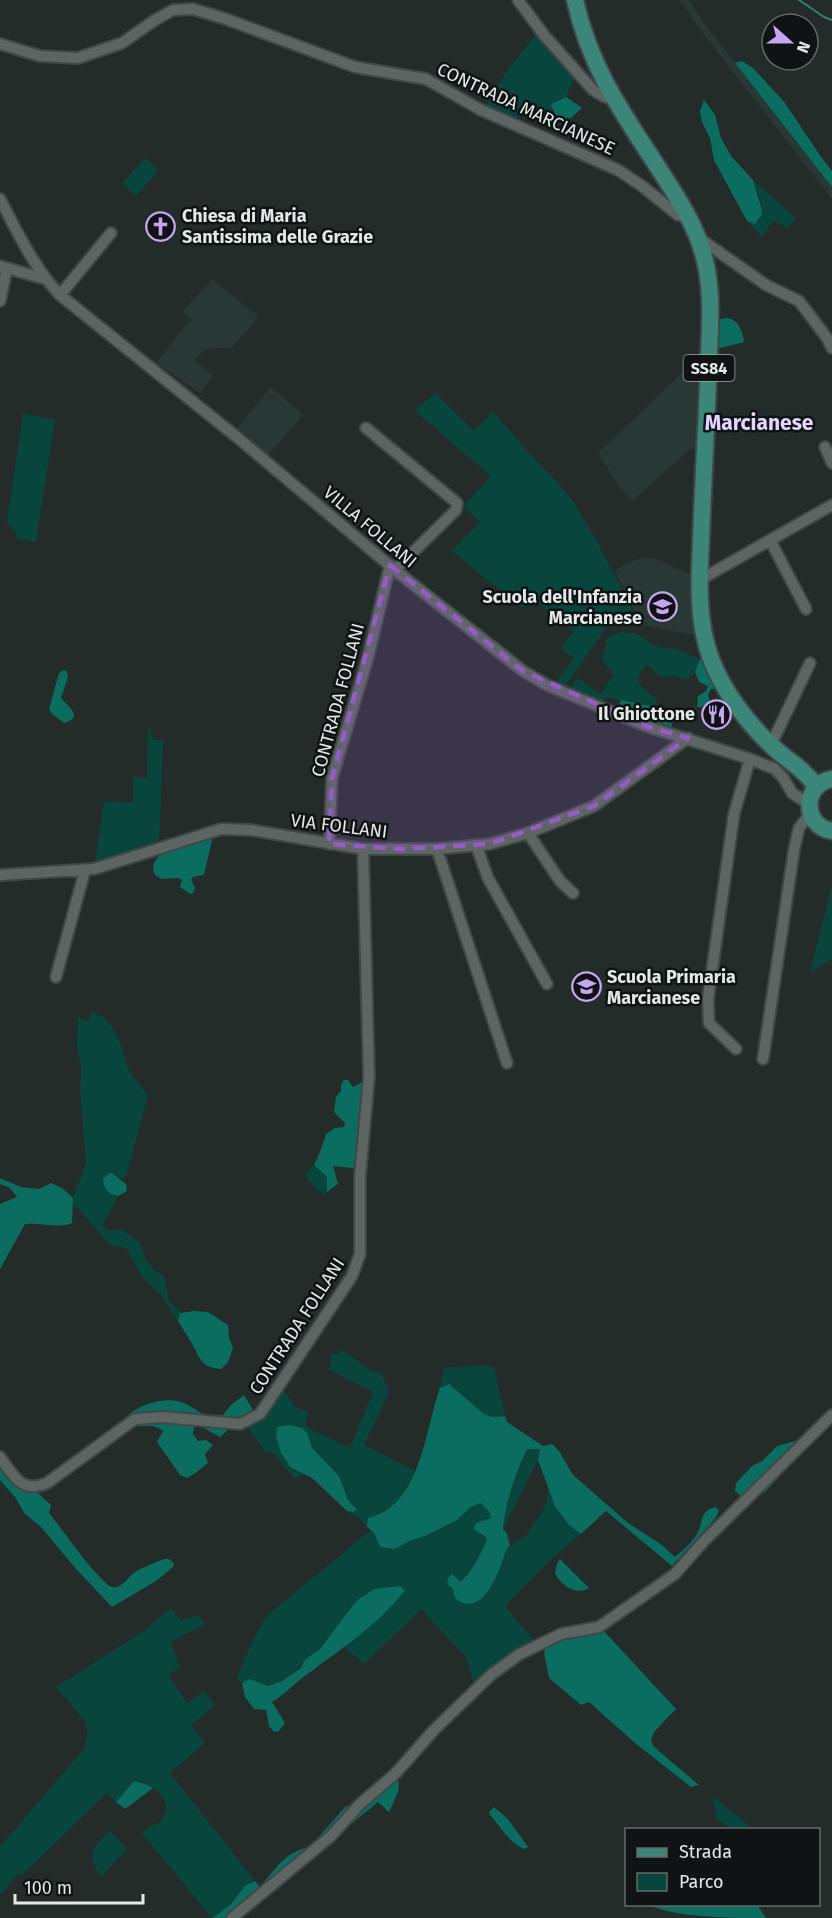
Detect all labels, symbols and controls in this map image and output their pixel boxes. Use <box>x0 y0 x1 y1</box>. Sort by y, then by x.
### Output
north arrow <box>760 12 820 72</box>
text: N <box>793 39 814 56</box>
street label: CONTRADA MARCIANESE <box>434 58 618 160</box>
place label: Chiesa di Maria Santissima delle Grazie <box>182 205 373 248</box>
church icon: Chiesa di Maria Santissima delle Grazie <box>145 210 177 242</box>
road number: SS84 <box>684 355 734 381</box>
district label: Marcianese <box>705 410 814 436</box>
street label: VILLA FOLLANI <box>319 482 421 572</box>
place label: Scuola dell'Infanzia Marcianese <box>483 586 642 629</box>
school or university icon: Scuola dell'Infanzia Marcianese <box>647 591 679 623</box>
street label: CONTRADA FOLLANI <box>307 621 369 779</box>
restaurant icon: Il Ghiottone <box>700 698 732 730</box>
place label: Il Ghiottone <box>598 703 695 725</box>
street label: VIA FOLLANI <box>289 809 389 843</box>
place label: Scuola Primaria Marcianese <box>607 966 736 1009</box>
school or university icon: Scuola Primaria Marcianese <box>570 971 602 1003</box>
street label: CONTRADA FOLLANI <box>245 1254 349 1398</box>
legend <box>625 1828 820 1906</box>
text: Strada <box>679 1841 732 1863</box>
scale bar <box>15 1867 142 1905</box>
text: Parco <box>679 1871 723 1893</box>
text: 100 m <box>24 1877 72 1899</box>

